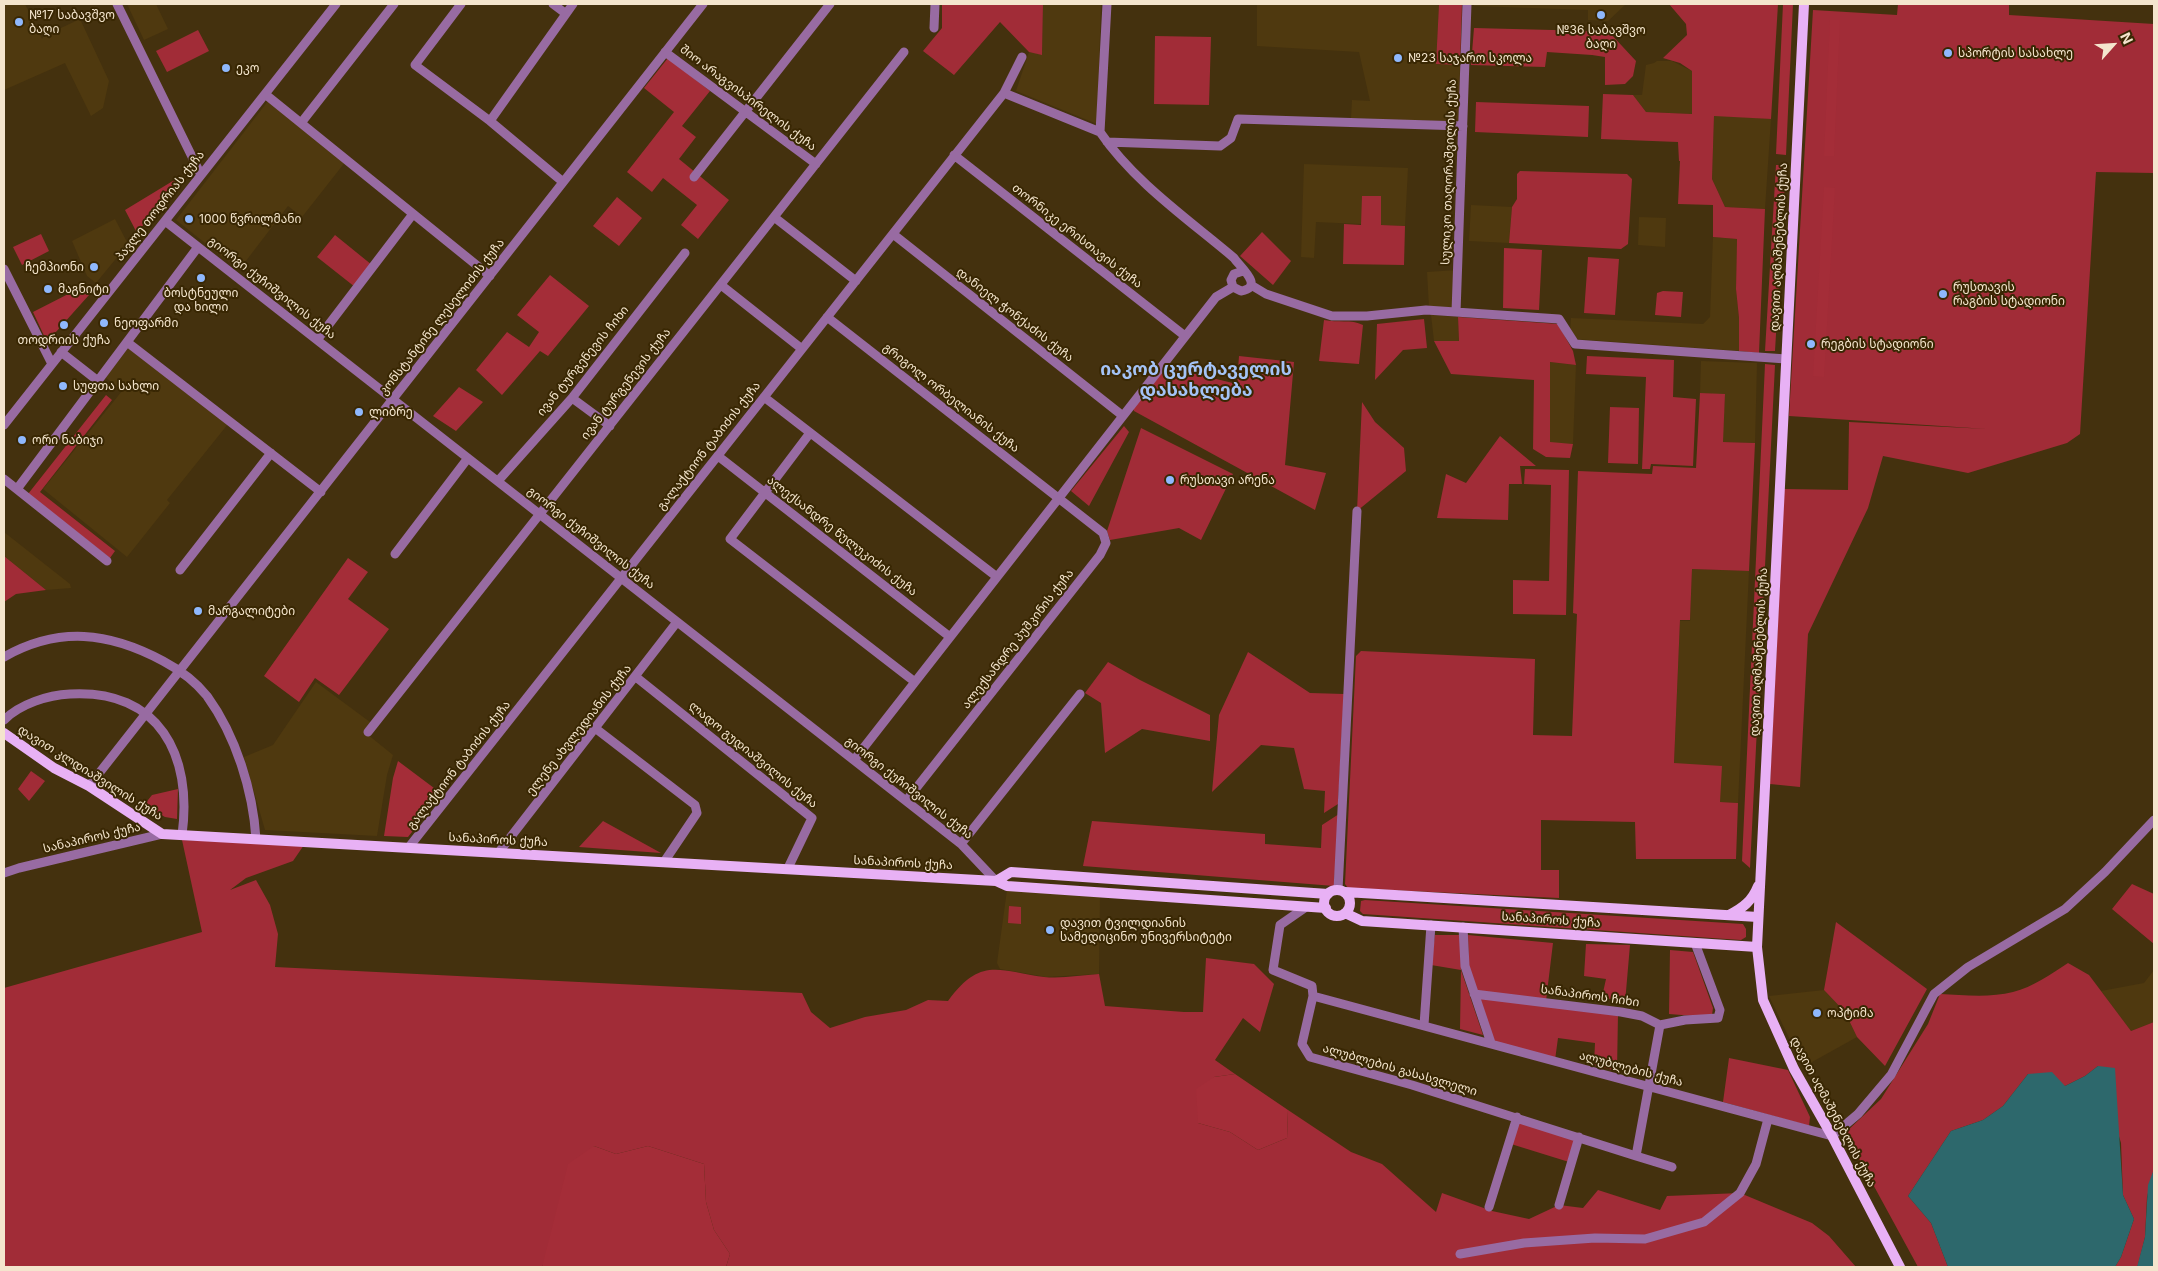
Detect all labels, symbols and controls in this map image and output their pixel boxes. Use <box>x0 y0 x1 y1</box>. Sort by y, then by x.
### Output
place label: №17 საბავშვო ბაღი <box>29 8 115 36</box>
marker: №36 საბავშვო ბაღი <box>1595 9 1607 21</box>
marker: №17 საბავშვო ბაღი <box>13 16 25 28</box>
north arrow <box>2088 20 2138 70</box>
place label: №36 საბავშვო ბაღი <box>1556 23 1646 51</box>
text: N <box>2117 30 2137 47</box>
street label: შიო არაგვისპირელის ქუჩა <box>677 42 819 154</box>
place label: სპორტის სასახლე <box>1958 46 2073 60</box>
marker: სპორტის სასახლე <box>1942 47 1954 59</box>
place label: №23 საჯარო სკოლა <box>1408 51 1532 65</box>
marker: №23 საჯარო სკოლა <box>1392 52 1404 64</box>
place label: ეკო <box>236 61 259 75</box>
marker: ეკო <box>220 62 232 74</box>
street label: სულიკო თაღორაშვილის ქუჩა <box>1439 79 1459 265</box>
street label: პავლე თოდრიას ქუჩა <box>112 148 208 264</box>
street label: დავით აღმაშენებლის ქუჩა <box>1767 162 1791 332</box>
street label: თორნიკე ერისთავის ქუჩა <box>1009 181 1145 291</box>
place label: 1000 წვრილმანი <box>199 212 301 226</box>
marker: 1000 წვრილმანი <box>183 213 195 225</box>
street label: გიორგი ქუჩიშვილის ქუჩა <box>205 234 339 342</box>
street label: კონსტანტინე ლესელიძის ქუჩა <box>376 236 508 398</box>
place label: ჩემპიონი <box>25 260 84 274</box>
marker: ჩემპიონი <box>88 261 100 273</box>
street label: დანიელ ჭონქაძის ქუჩა <box>954 265 1076 365</box>
marker: ბოსტნეული და ხილი <box>195 272 207 284</box>
place label: რუსთავის რაგბის სტადიონი <box>1953 280 2065 308</box>
place label: მაგნიტი <box>58 282 109 296</box>
marker: მაგნიტი <box>42 283 54 295</box>
place label: ბოსტნეული და ხილი <box>164 286 238 314</box>
marker: რუსთავის რაგბის სტადიონი <box>1937 288 1949 300</box>
street label: ივან ტურგენევის ჩიხი <box>534 303 632 419</box>
place label: ნეოფარმი <box>114 316 178 330</box>
marker: ნეოფარმი <box>98 317 110 329</box>
marker: თოდრიის ქუჩა <box>58 319 70 331</box>
street label: ივან ტურგენევის ქუჩა <box>578 325 674 443</box>
place label: თოდრიის ქუჩა <box>18 333 110 347</box>
place label: რეგბის სტადიონი <box>1821 337 1934 351</box>
marker: რეგბის სტადიონი <box>1805 338 1817 350</box>
street label: გრიგოლ ორბელიანის ქუჩა <box>880 340 1022 456</box>
district label: იაკობ ცურტაველის დასახლება <box>1100 359 1292 402</box>
place label: სუფთა სახლი <box>73 379 159 393</box>
street label: გალაქტიონ ტაბიძის ქუჩა <box>654 379 764 513</box>
marker: სუფთა სახლი <box>57 380 69 392</box>
place label: ლიბრე <box>369 405 413 419</box>
marker: ლიბრე <box>353 406 365 418</box>
place label: ორი ნაბიჯი <box>32 433 103 447</box>
marker: ორი ნაბიჯი <box>16 434 28 446</box>
street label: ალექსანდრე წულუკიძის ქუჩა <box>764 473 920 599</box>
place label: რუსთავი არენა <box>1180 473 1275 487</box>
marker: რუსთავი არენა <box>1164 474 1176 486</box>
street label: გიორგი ქუჩიშვილის ქუჩა <box>524 484 658 592</box>
street label: ალექსანდრე პუშკინის ქუჩა <box>959 566 1077 712</box>
street label: დავით აღმაშენებლის ქუჩა <box>1747 567 1771 737</box>
place label: მარგალიტები <box>208 604 295 618</box>
marker: მარგალიტები <box>192 605 204 617</box>
street label: ელენე ახვლედიანის ქუჩა <box>523 662 635 798</box>
street label: გალაქტიონ ტაბიძის ქუჩა <box>404 698 514 832</box>
street label: ლადო გუდიაშვილის ქუჩა <box>686 699 820 811</box>
street label: დავით კლდიაშვილის ქუჩა <box>15 722 165 824</box>
street label: გიორგი ქუჩიშვილის ქუჩა <box>842 734 976 842</box>
street label: სანაპიროს ქუჩა <box>42 820 142 856</box>
street label: სანაპიროს ქუჩა <box>448 830 548 850</box>
street label: სანაპიროს ქუჩა <box>853 853 953 873</box>
street label: სანაპიროს ქუჩა <box>1501 909 1601 931</box>
place label: დავით ტვილდიანის სამედიცინო უნივერსიტეტი <box>1060 916 1232 944</box>
marker: დავით ტვილდიანის სამედიცინო უნივერსიტეტი <box>1044 924 1056 936</box>
street label: სანაპიროს ჩიხი <box>1540 982 1640 1010</box>
place label: ოპტიმა <box>1827 1006 1874 1020</box>
marker: ოპტიმა <box>1811 1007 1823 1019</box>
street label: დავით აღმაშენებლის ქუჩა <box>1787 1034 1879 1190</box>
street label: ალუბლების გასასვლელი <box>1321 1041 1479 1099</box>
street label: ალუბლების ქუჩა <box>1578 1048 1684 1090</box>

